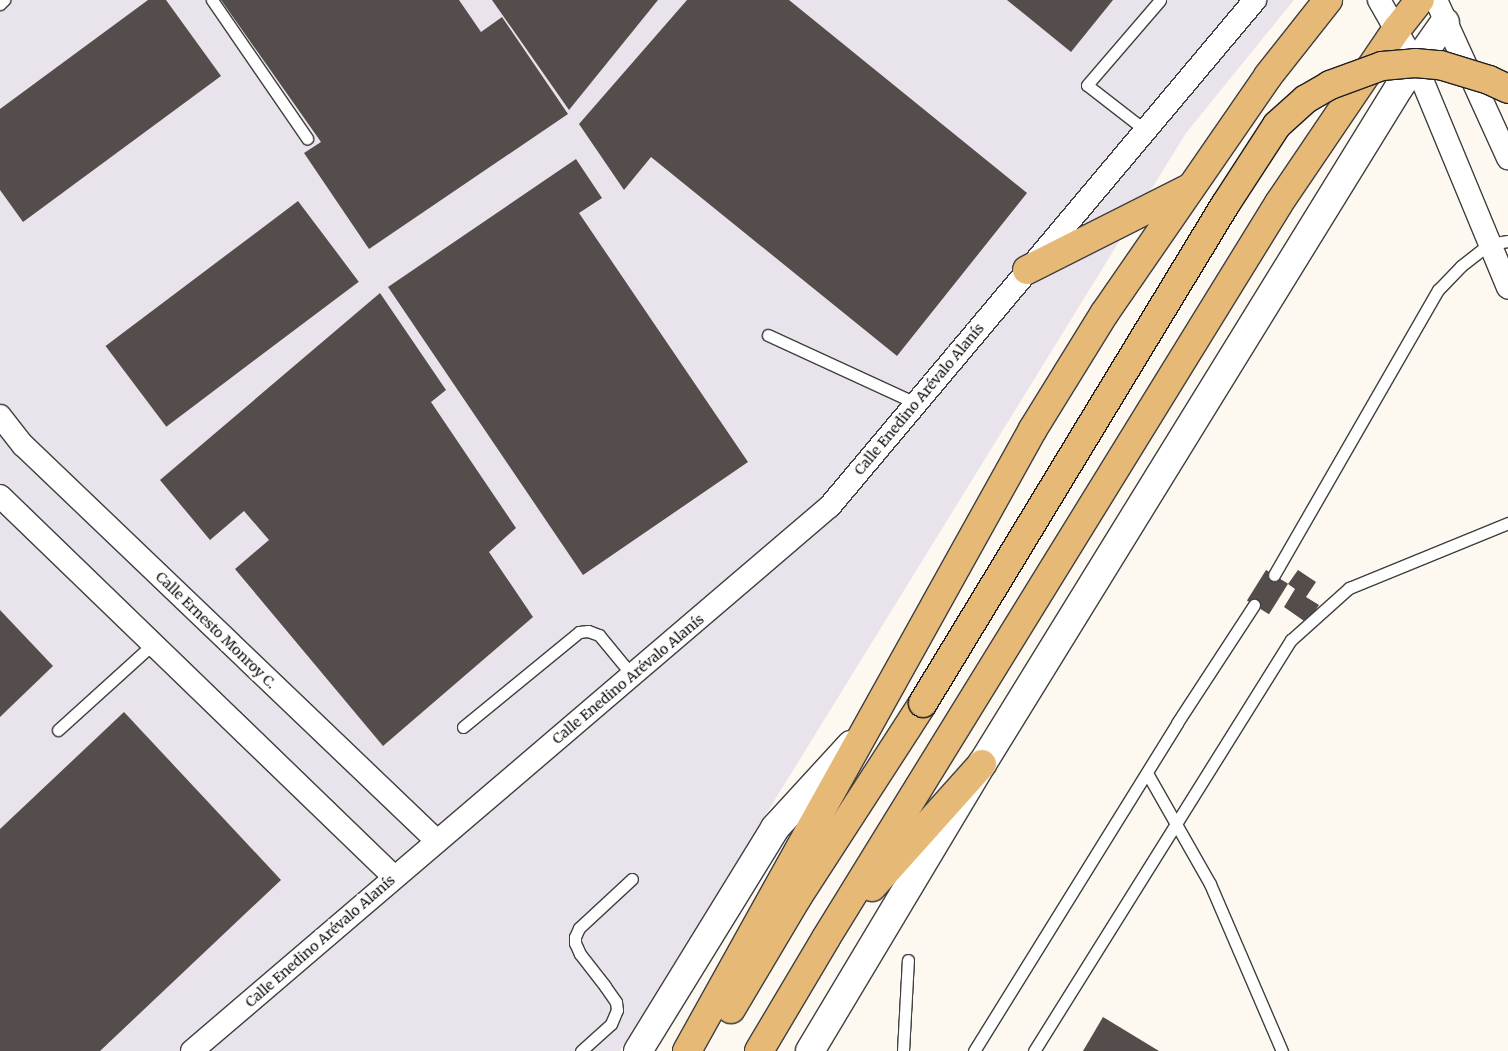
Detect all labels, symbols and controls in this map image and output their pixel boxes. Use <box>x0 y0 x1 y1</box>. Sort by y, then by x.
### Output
street label: Calle Enedino Arévalo Alanís <box>851 320 987 478</box>
street label: Calle Ernesto Monroy C. <box>152 568 280 692</box>
street label: Calle Enedino Arévalo Alanís <box>549 611 707 747</box>
street label: Calle Enedino Arévalo Alanís <box>242 871 398 1011</box>

